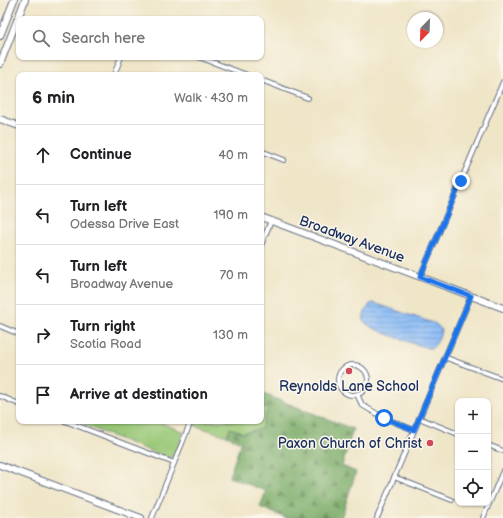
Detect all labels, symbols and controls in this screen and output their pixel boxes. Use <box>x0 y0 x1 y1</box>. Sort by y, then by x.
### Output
north arrow <box>407 12 443 48</box>
search box <box>16 16 264 60</box>
icon: search <box>30 27 52 49</box>
text: Search here <box>62 29 145 48</box>
text: 6 min <box>32 88 75 108</box>
text: Walk · 430 m <box>174 90 248 106</box>
icon: ahead <box>32 144 54 166</box>
text: Continue <box>70 145 132 164</box>
text: 40 m <box>218 147 248 163</box>
route end <box>452 172 470 190</box>
text: Turn left <box>70 197 127 216</box>
icon: left <box>32 204 54 226</box>
text: 190 m <box>214 207 248 223</box>
street label: Broadway Avenue <box>297 212 407 266</box>
text: Odessa Drive East <box>70 216 179 232</box>
text: Turn left <box>70 257 127 276</box>
icon: left <box>32 264 54 286</box>
text: 70 m <box>220 267 248 283</box>
text: Broadway Avenue <box>70 276 173 292</box>
text: Turn right <box>70 317 135 336</box>
icon: right <box>32 324 54 346</box>
text: 130 m <box>213 327 248 343</box>
text: Scotia Road <box>70 336 141 352</box>
marker: Reynolds Lane School <box>344 366 354 376</box>
place label: Reynolds Lane School <box>279 378 419 395</box>
icon: arrive <box>32 384 54 406</box>
text: Arrive at destination <box>70 385 208 404</box>
map controls <box>455 398 491 506</box>
button: + <box>455 398 491 434</box>
route start <box>375 409 393 427</box>
button: − <box>455 434 491 470</box>
place label: Paxon Church of Christ <box>278 435 423 452</box>
marker: Paxon Church of Christ <box>425 438 435 448</box>
button: locate <box>455 470 491 506</box>

